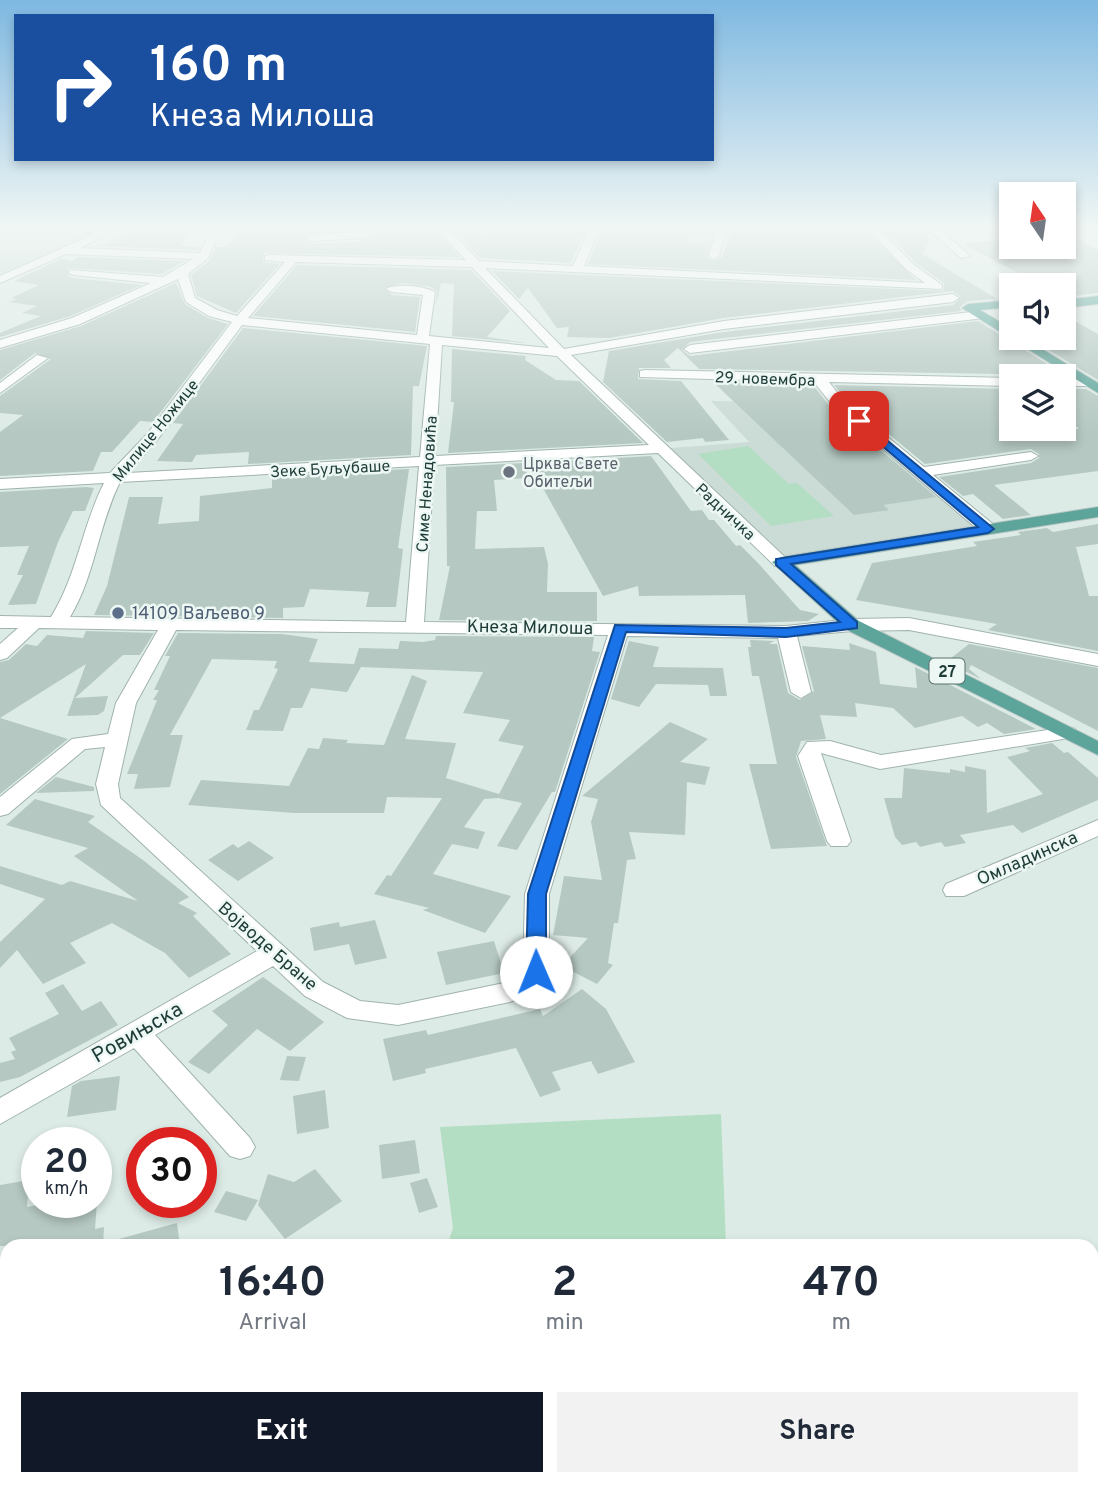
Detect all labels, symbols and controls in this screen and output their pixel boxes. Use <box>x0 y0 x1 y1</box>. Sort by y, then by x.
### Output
text: 160 m <box>150 37 287 99</box>
icon: right <box>35 42 126 133</box>
text: Кнеза Милоша <box>150 98 375 138</box>
north arrow <box>999 182 1076 259</box>
map controls <box>999 182 1076 441</box>
button: sound <box>999 273 1076 350</box>
button: layers <box>999 364 1076 441</box>
street label: 29. новембра <box>714 368 816 392</box>
street label: Милице Ножице <box>109 376 204 486</box>
pin <box>829 391 889 451</box>
icon: arrive <box>840 402 878 440</box>
street label: Симе Ненадовића <box>413 415 443 553</box>
place label: Црква Свете Обитељи <box>523 455 618 493</box>
street label: Зеке Буљубаше <box>269 457 391 483</box>
marker: Црква Свете Обитељи <box>501 464 517 480</box>
street label: Радничка <box>690 480 759 545</box>
place label: 14109 Ваљево 9 <box>132 603 265 626</box>
marker: 14109 Ваљево 9 <box>110 605 126 621</box>
street label: Кнеза Милоша <box>467 616 593 641</box>
road number: 27 <box>930 658 964 684</box>
street label: Омладинска <box>973 827 1082 892</box>
street label: Војводе Бране <box>212 898 322 997</box>
position arrow <box>499 935 573 1009</box>
street label: Ровињска <box>87 996 188 1070</box>
speed limit sign: 30 <box>126 1127 217 1218</box>
text: 20 <box>44 1141 89 1185</box>
text: km/h <box>45 1178 88 1201</box>
text: 16:40 <box>219 1258 326 1311</box>
text: 2 <box>552 1258 577 1311</box>
text: 470 <box>803 1258 880 1311</box>
text: Arrival <box>238 1309 307 1338</box>
text: min <box>545 1309 584 1338</box>
text: m <box>832 1309 851 1338</box>
button: Exit <box>21 1392 543 1472</box>
button: Share <box>557 1392 1078 1472</box>

